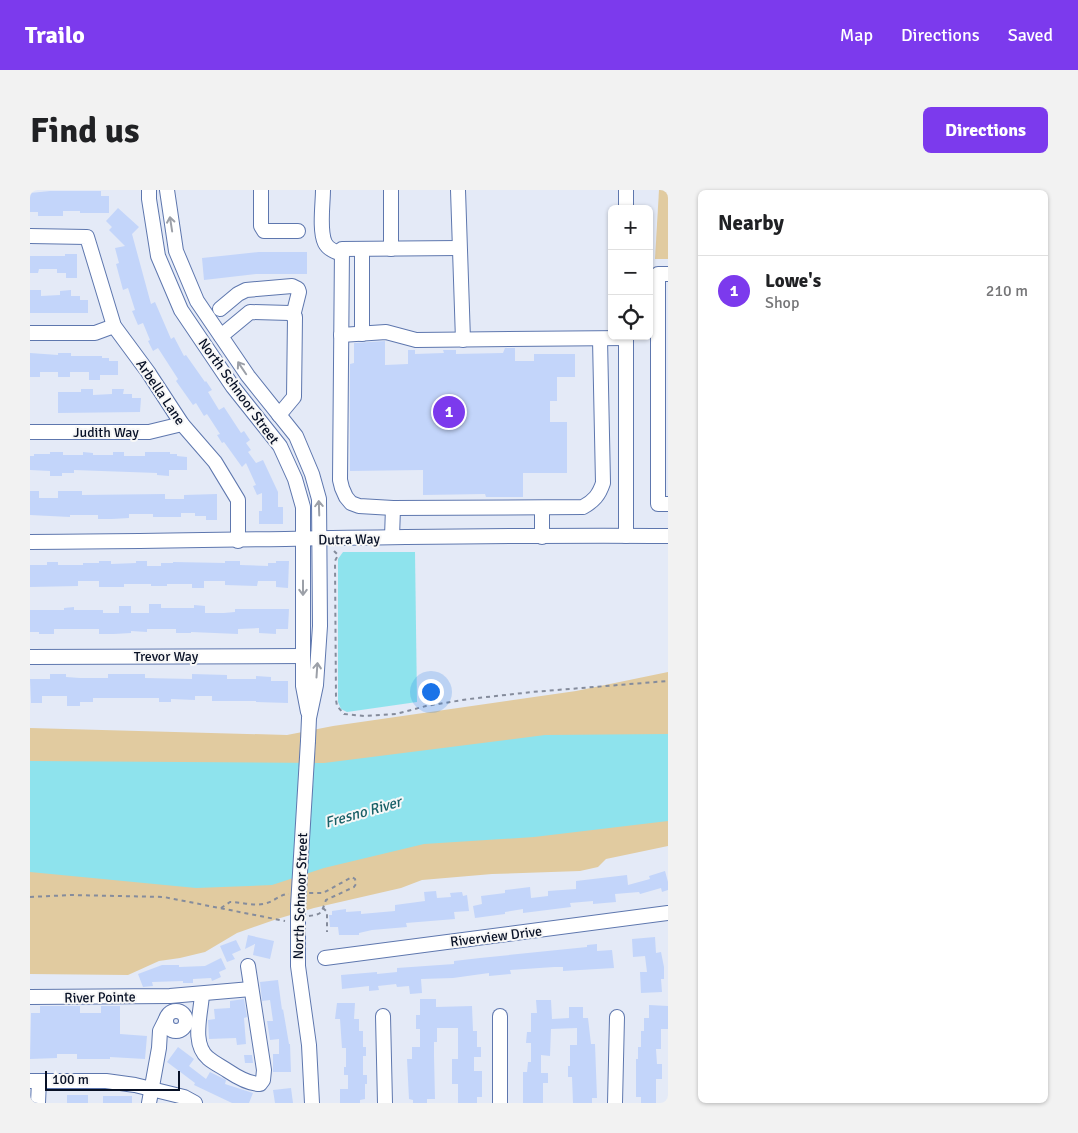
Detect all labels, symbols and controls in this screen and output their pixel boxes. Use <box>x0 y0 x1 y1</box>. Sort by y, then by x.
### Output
text: Trailo <box>25 20 85 50</box>
text: Map <box>840 24 873 46</box>
text: Directions <box>901 24 980 46</box>
text: Saved <box>1008 24 1053 46</box>
button: Directions <box>923 107 1048 153</box>
text: Find us <box>30 109 140 152</box>
map controls <box>608 205 653 340</box>
button: + <box>608 205 653 250</box>
text: Nearby <box>718 210 784 236</box>
one-way arrow <box>166 216 176 232</box>
button: − <box>608 250 653 295</box>
text: Lowe's <box>765 269 821 293</box>
text: 1 <box>730 281 738 301</box>
text: 210 m <box>986 281 1028 301</box>
text: Shop <box>765 293 799 313</box>
button: locate <box>608 295 653 340</box>
street label: North Schnoor Street <box>194 335 283 448</box>
street label: Arbella Lane <box>132 356 189 428</box>
one-way arrow <box>237 361 247 375</box>
pin: 1 <box>433 393 465 431</box>
street label: Judith Way <box>73 424 139 441</box>
one-way arrow <box>314 500 324 516</box>
street label: Dutra Way <box>318 530 380 549</box>
one-way arrow <box>298 580 308 596</box>
street label: Trevor Way <box>134 648 199 665</box>
one-way arrow <box>313 662 322 678</box>
your location <box>418 679 444 705</box>
water label: Fresno River <box>323 792 406 831</box>
street label: North Schnoor Street <box>290 832 311 960</box>
street label: Riverview Drive <box>449 922 543 951</box>
street label: River Pointe <box>64 988 136 1007</box>
scale bar <box>45 1068 180 1091</box>
text: 100 m <box>52 1071 89 1088</box>

